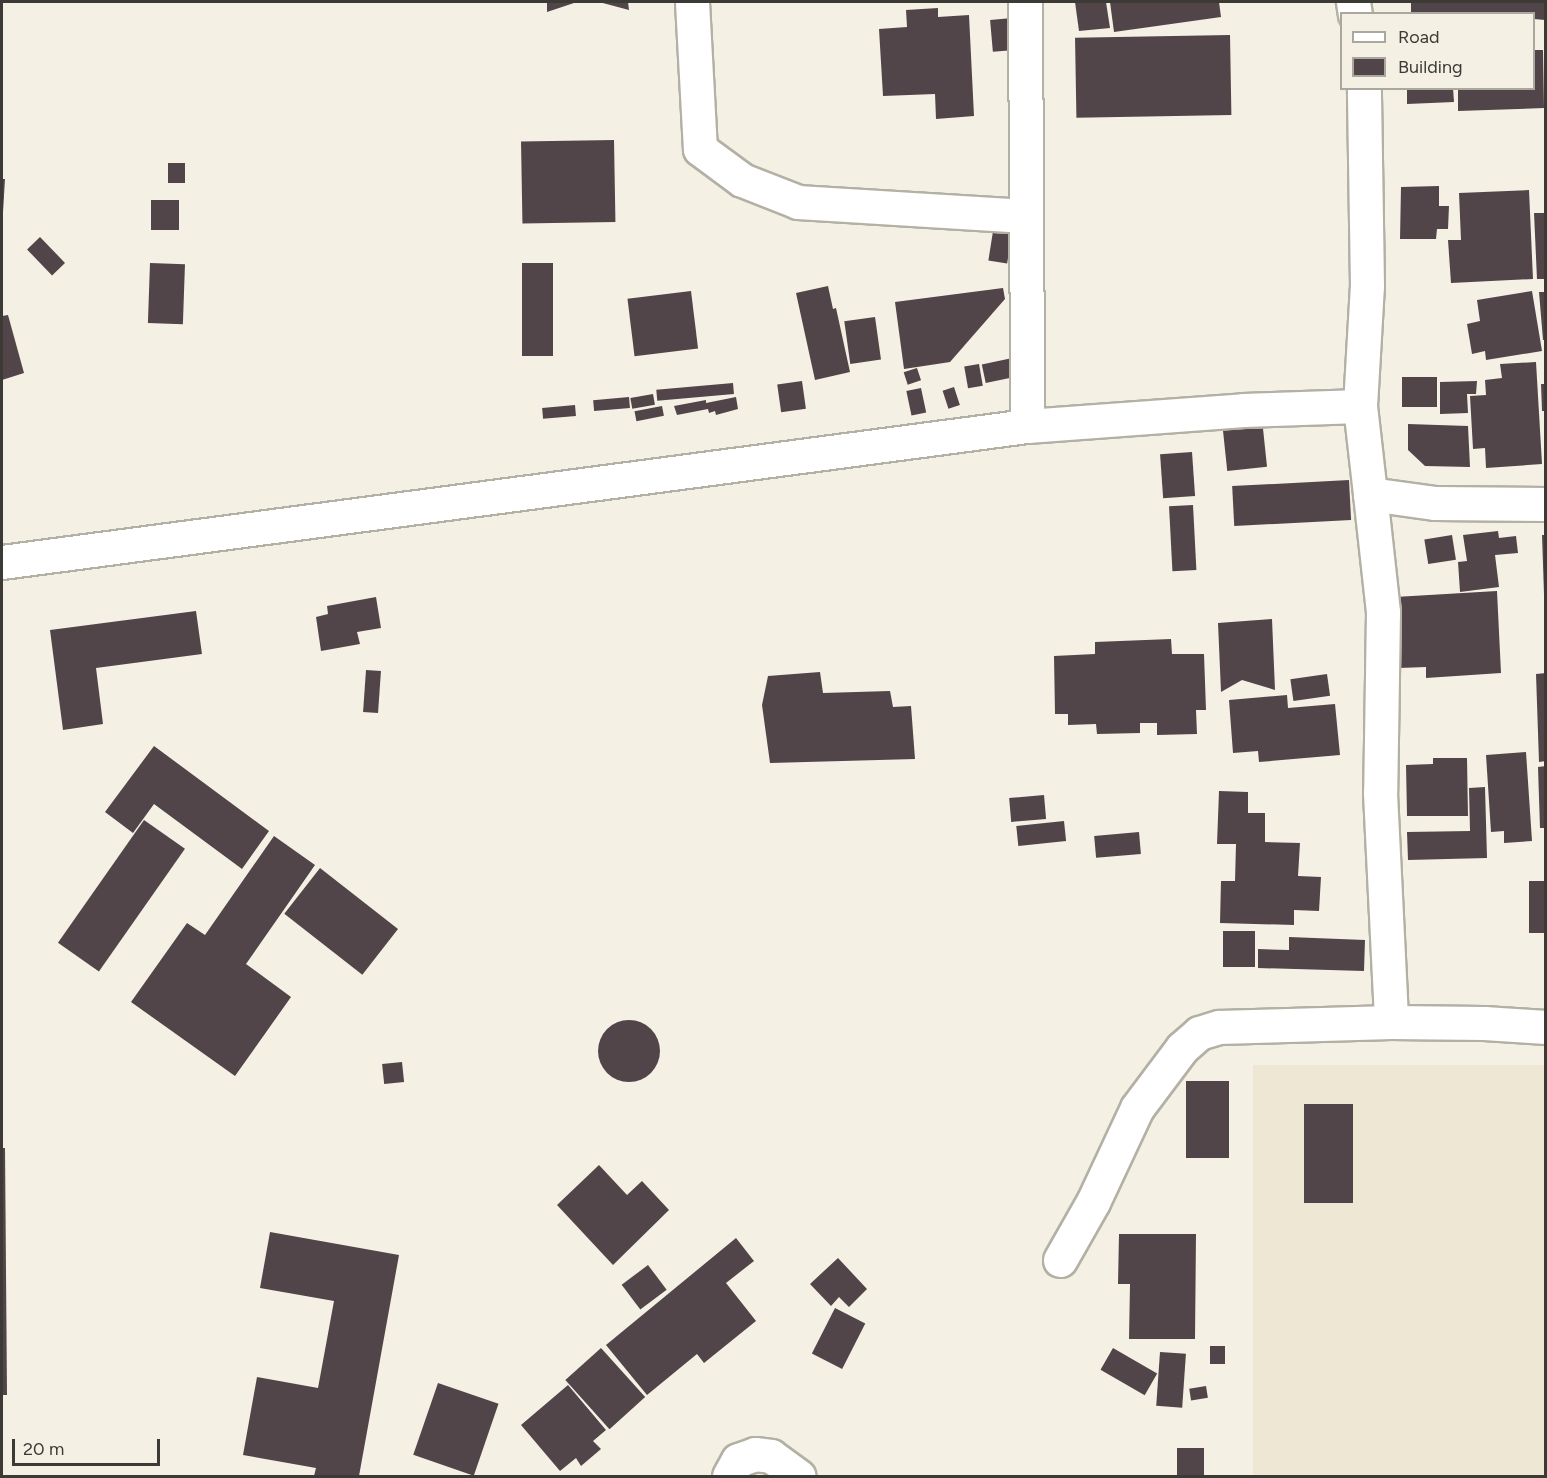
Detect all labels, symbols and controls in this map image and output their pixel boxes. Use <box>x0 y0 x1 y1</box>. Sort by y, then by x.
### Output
legend <box>1340 12 1535 90</box>
text: Road <box>1398 26 1439 48</box>
text: Building <box>1398 56 1463 78</box>
scale bar <box>15 1427 164 1465</box>
text: 20 m <box>23 1438 64 1460</box>

